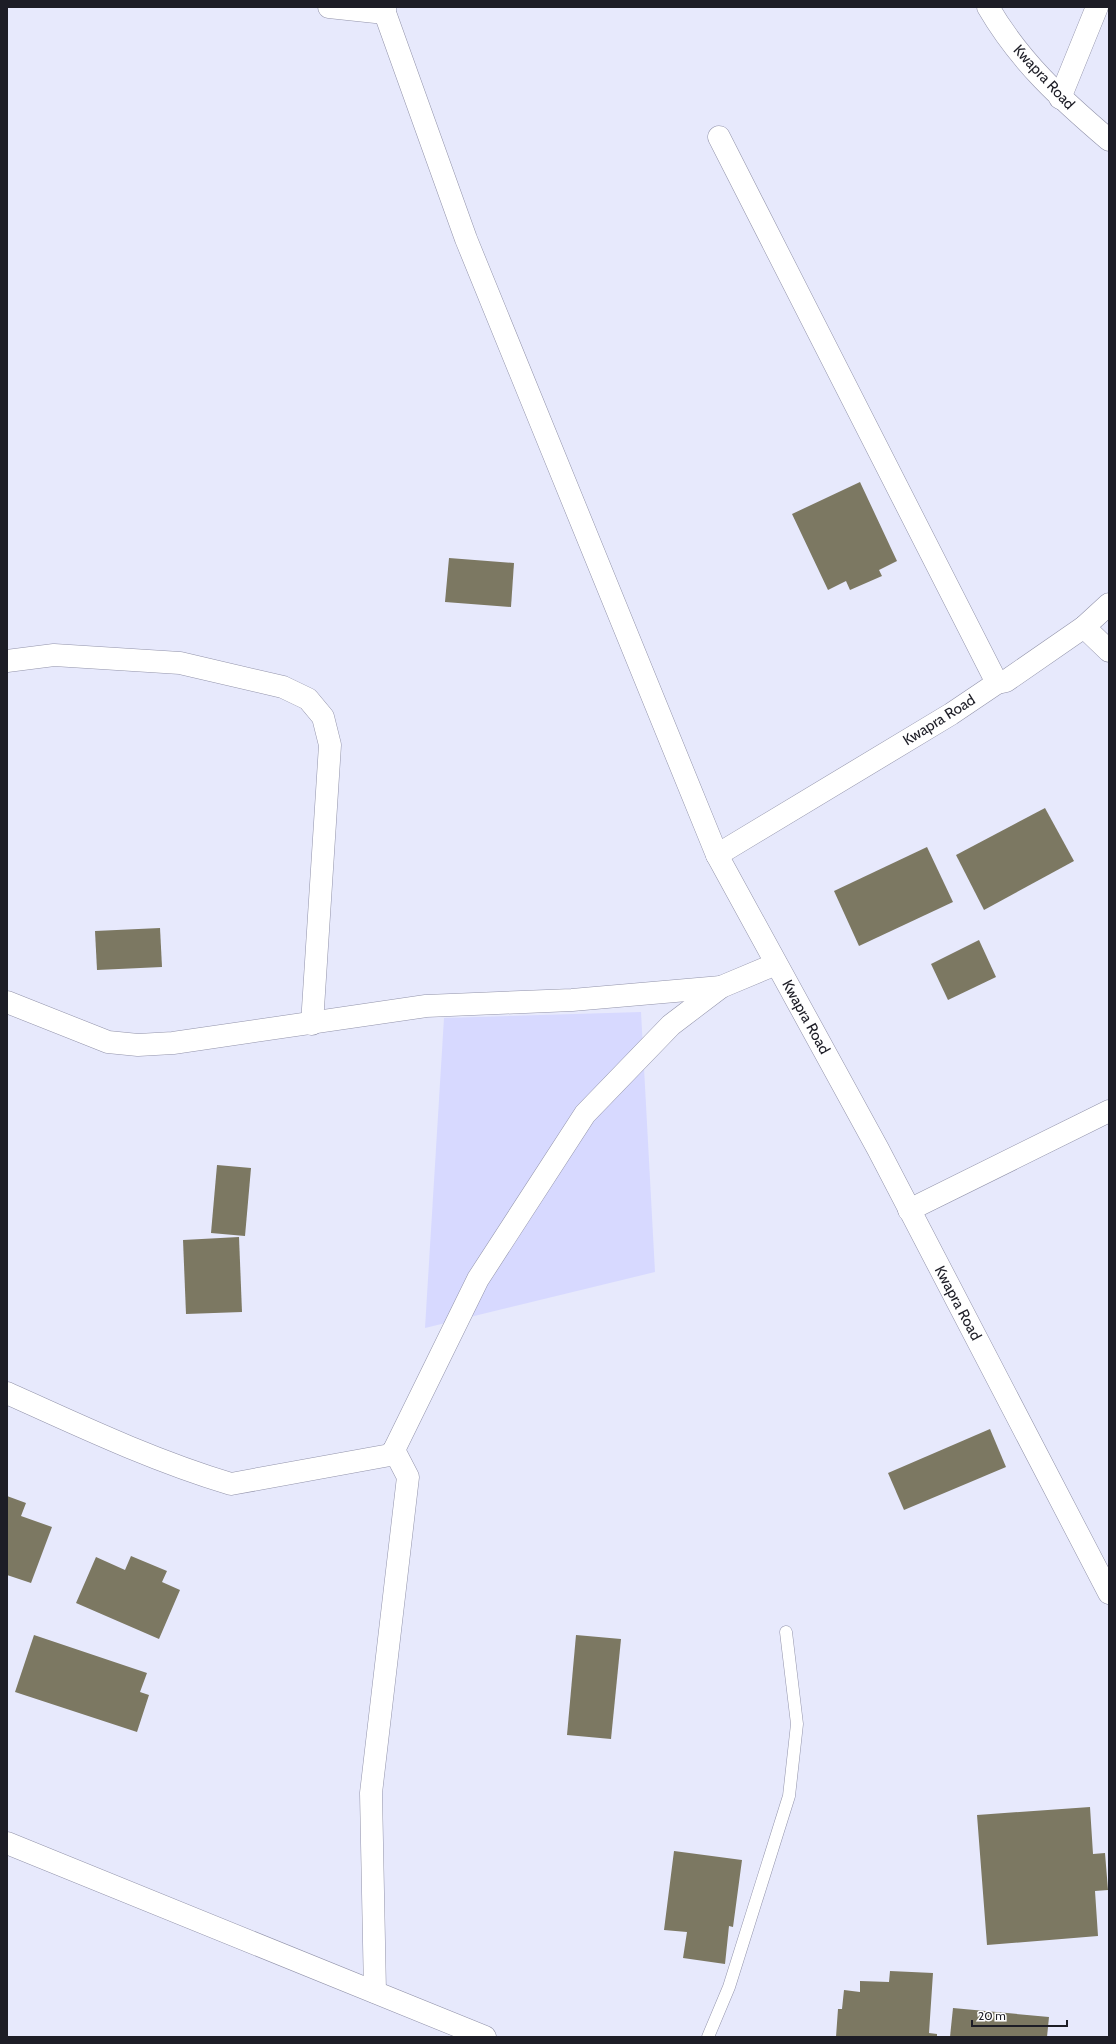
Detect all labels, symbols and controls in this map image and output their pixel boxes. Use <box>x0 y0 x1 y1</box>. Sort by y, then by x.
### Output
street label: Kwapra Road <box>1009 41 1079 113</box>
street label: Kwapra Road <box>899 691 979 749</box>
street label: Kwapra Road <box>778 977 834 1057</box>
street label: Kwapra Road <box>931 1263 985 1343</box>
scale bar <box>972 2002 1067 2028</box>
text: 20 m <box>978 2008 1006 2023</box>

